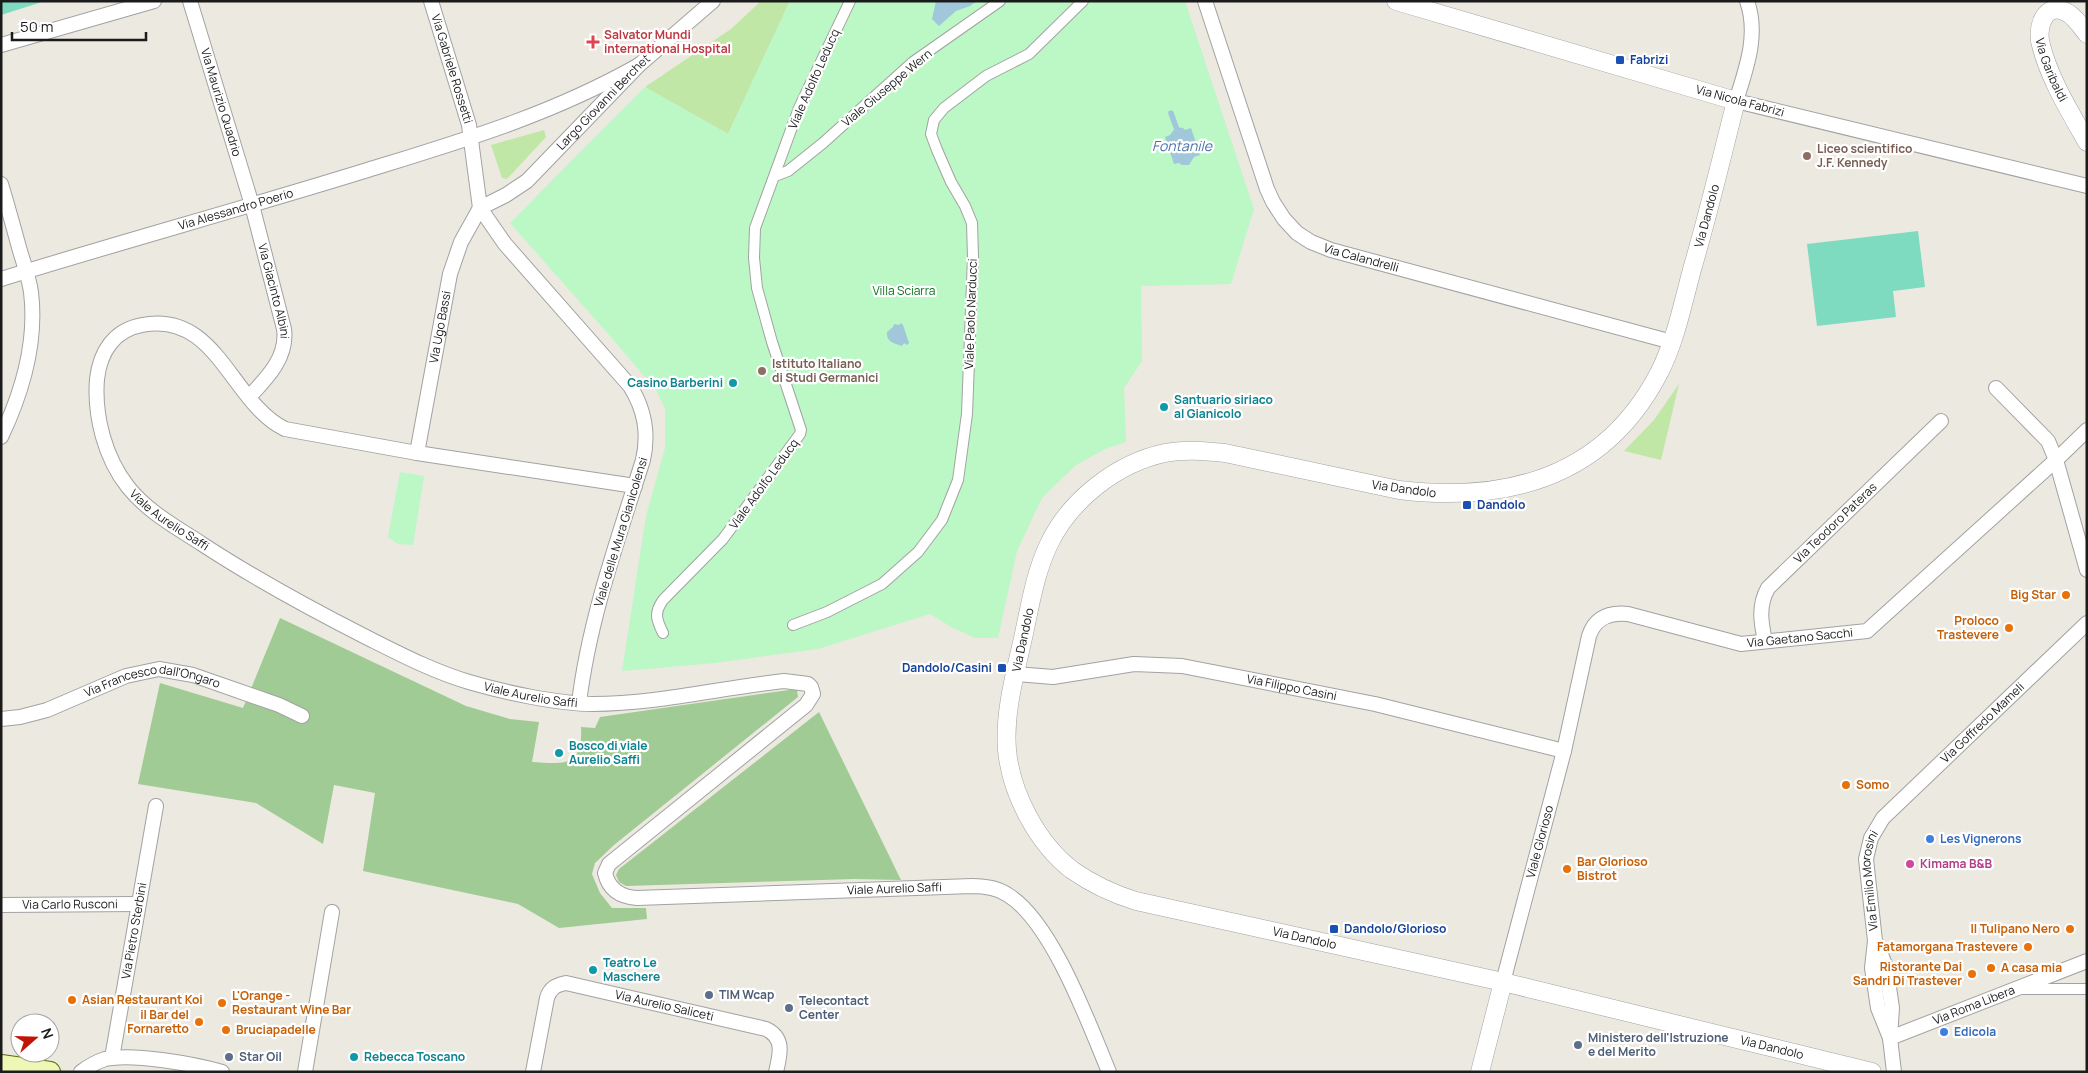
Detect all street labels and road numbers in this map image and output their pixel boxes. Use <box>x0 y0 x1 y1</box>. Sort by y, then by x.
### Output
street label: Via Gabriele Rossetti <box>428 12 477 126</box>
street label: Viale Adolfo Leducq <box>784 26 843 132</box>
street label: Via Garibaldi <box>2032 36 2072 105</box>
street label: Viale Giuseppe Wern <box>838 45 935 130</box>
street label: Via Maurizio Quadrio <box>197 46 246 159</box>
street label: Largo Giovanni Berchet <box>552 50 654 154</box>
street label: Via Nicola Fabrizi <box>1694 81 1786 121</box>
street label: Via Dandolo <box>1690 182 1723 249</box>
street label: Via Alessandro Poerio <box>176 184 295 234</box>
street label: Via Calandrelli <box>1321 239 1401 276</box>
street label: Via Giacinto Albini <box>254 241 294 339</box>
street label: Viale Paolo Narducci <box>960 258 981 370</box>
street label: Via Ugo Bassi <box>425 289 455 365</box>
street label: Viale Adolfo Leducq <box>725 435 802 532</box>
street label: Viale delle Mura Gianicolensi <box>590 455 651 609</box>
street label: Via Dandolo <box>1371 476 1437 501</box>
street label: Via Teodoro Pateras <box>1790 479 1880 567</box>
street label: Viale Aurelio Saffi <box>126 485 213 554</box>
street label: Via Dandolo <box>1007 606 1038 673</box>
street label: Via Gaetano Sacchi <box>1746 624 1854 651</box>
street label: Via Francesco dall'Ongaro <box>81 660 223 701</box>
street label: Via Filippo Casini <box>1245 670 1338 704</box>
street label: Viale Aurelio Saffi <box>482 677 578 711</box>
street label: Via Goffredo Mameli <box>1937 678 2028 767</box>
street label: Viale Glorioso <box>1522 803 1557 880</box>
street label: Via Emilio Morosini <box>1857 827 1882 932</box>
street label: Viale Aurelio Saffi <box>847 878 942 898</box>
street label: Via Pietro Sterbini <box>117 881 150 980</box>
street label: Via Carlo Rusconi <box>22 895 118 913</box>
street label: Via Dandolo <box>1271 922 1338 953</box>
street label: Via Roma Libera <box>1930 981 2017 1028</box>
street label: Via Aurelio Saliceti <box>613 986 716 1025</box>
street label: Via Dandolo <box>1739 1031 1806 1063</box>

